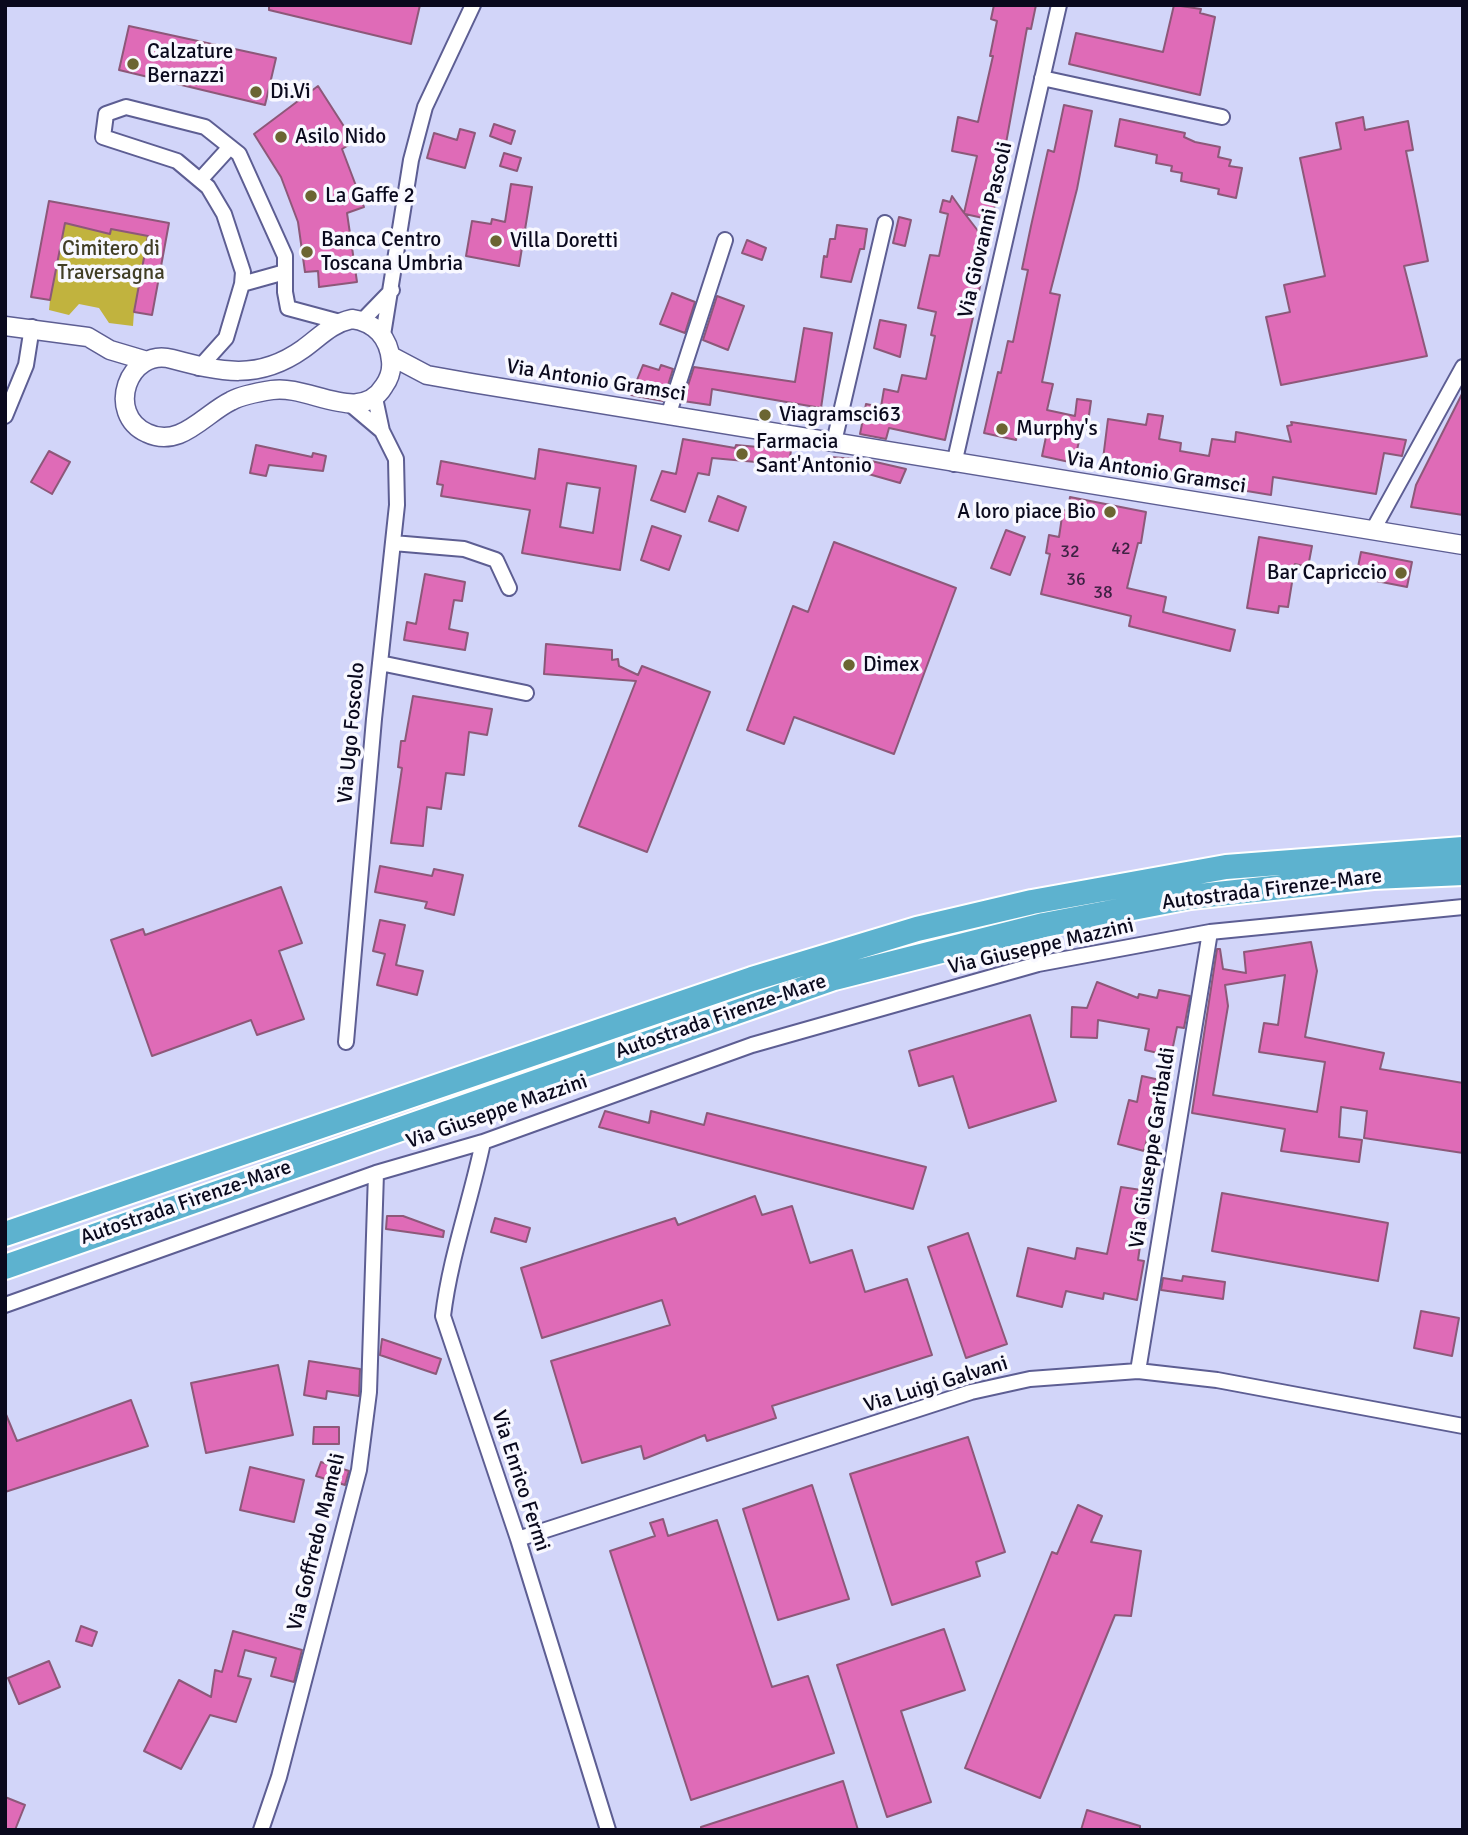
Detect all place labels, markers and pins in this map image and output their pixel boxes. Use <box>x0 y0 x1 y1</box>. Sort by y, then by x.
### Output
place label: Calzature Bernazzi <box>147 39 233 89</box>
marker: Calzature Bernazzi <box>125 56 141 72</box>
place label: Di.Vi <box>270 79 311 105</box>
marker: Di.Vi <box>248 84 264 100</box>
place label: Asilo Nido <box>295 124 386 150</box>
marker: Asilo Nido <box>273 129 289 145</box>
place label: La Gaffe 2 <box>325 183 415 209</box>
marker: La Gaffe 2 <box>303 188 319 204</box>
place label: Banca Centro Toscana Umbria <box>321 227 463 277</box>
place label: Villa Doretti <box>510 228 618 254</box>
marker: Villa Doretti <box>488 233 504 249</box>
marker: Banca Centro Toscana Umbria <box>299 244 315 260</box>
place label: Viagramsci63 <box>779 402 901 428</box>
marker: Viagramsci63 <box>757 407 773 423</box>
place label: Murphy's <box>1016 416 1098 442</box>
marker: Murphy's <box>994 421 1010 437</box>
place label: Farmacia Sant'Antonio <box>756 429 872 479</box>
marker: Farmacia Sant'Antonio <box>734 446 750 462</box>
place label: A loro piace Bio <box>957 499 1096 525</box>
marker: A loro piace Bio <box>1102 504 1118 520</box>
place label: Bar Capriccio <box>1267 560 1387 586</box>
marker: Bar Capriccio <box>1393 565 1409 581</box>
place label: Dimex <box>863 652 919 678</box>
marker: Dimex <box>841 657 857 673</box>

